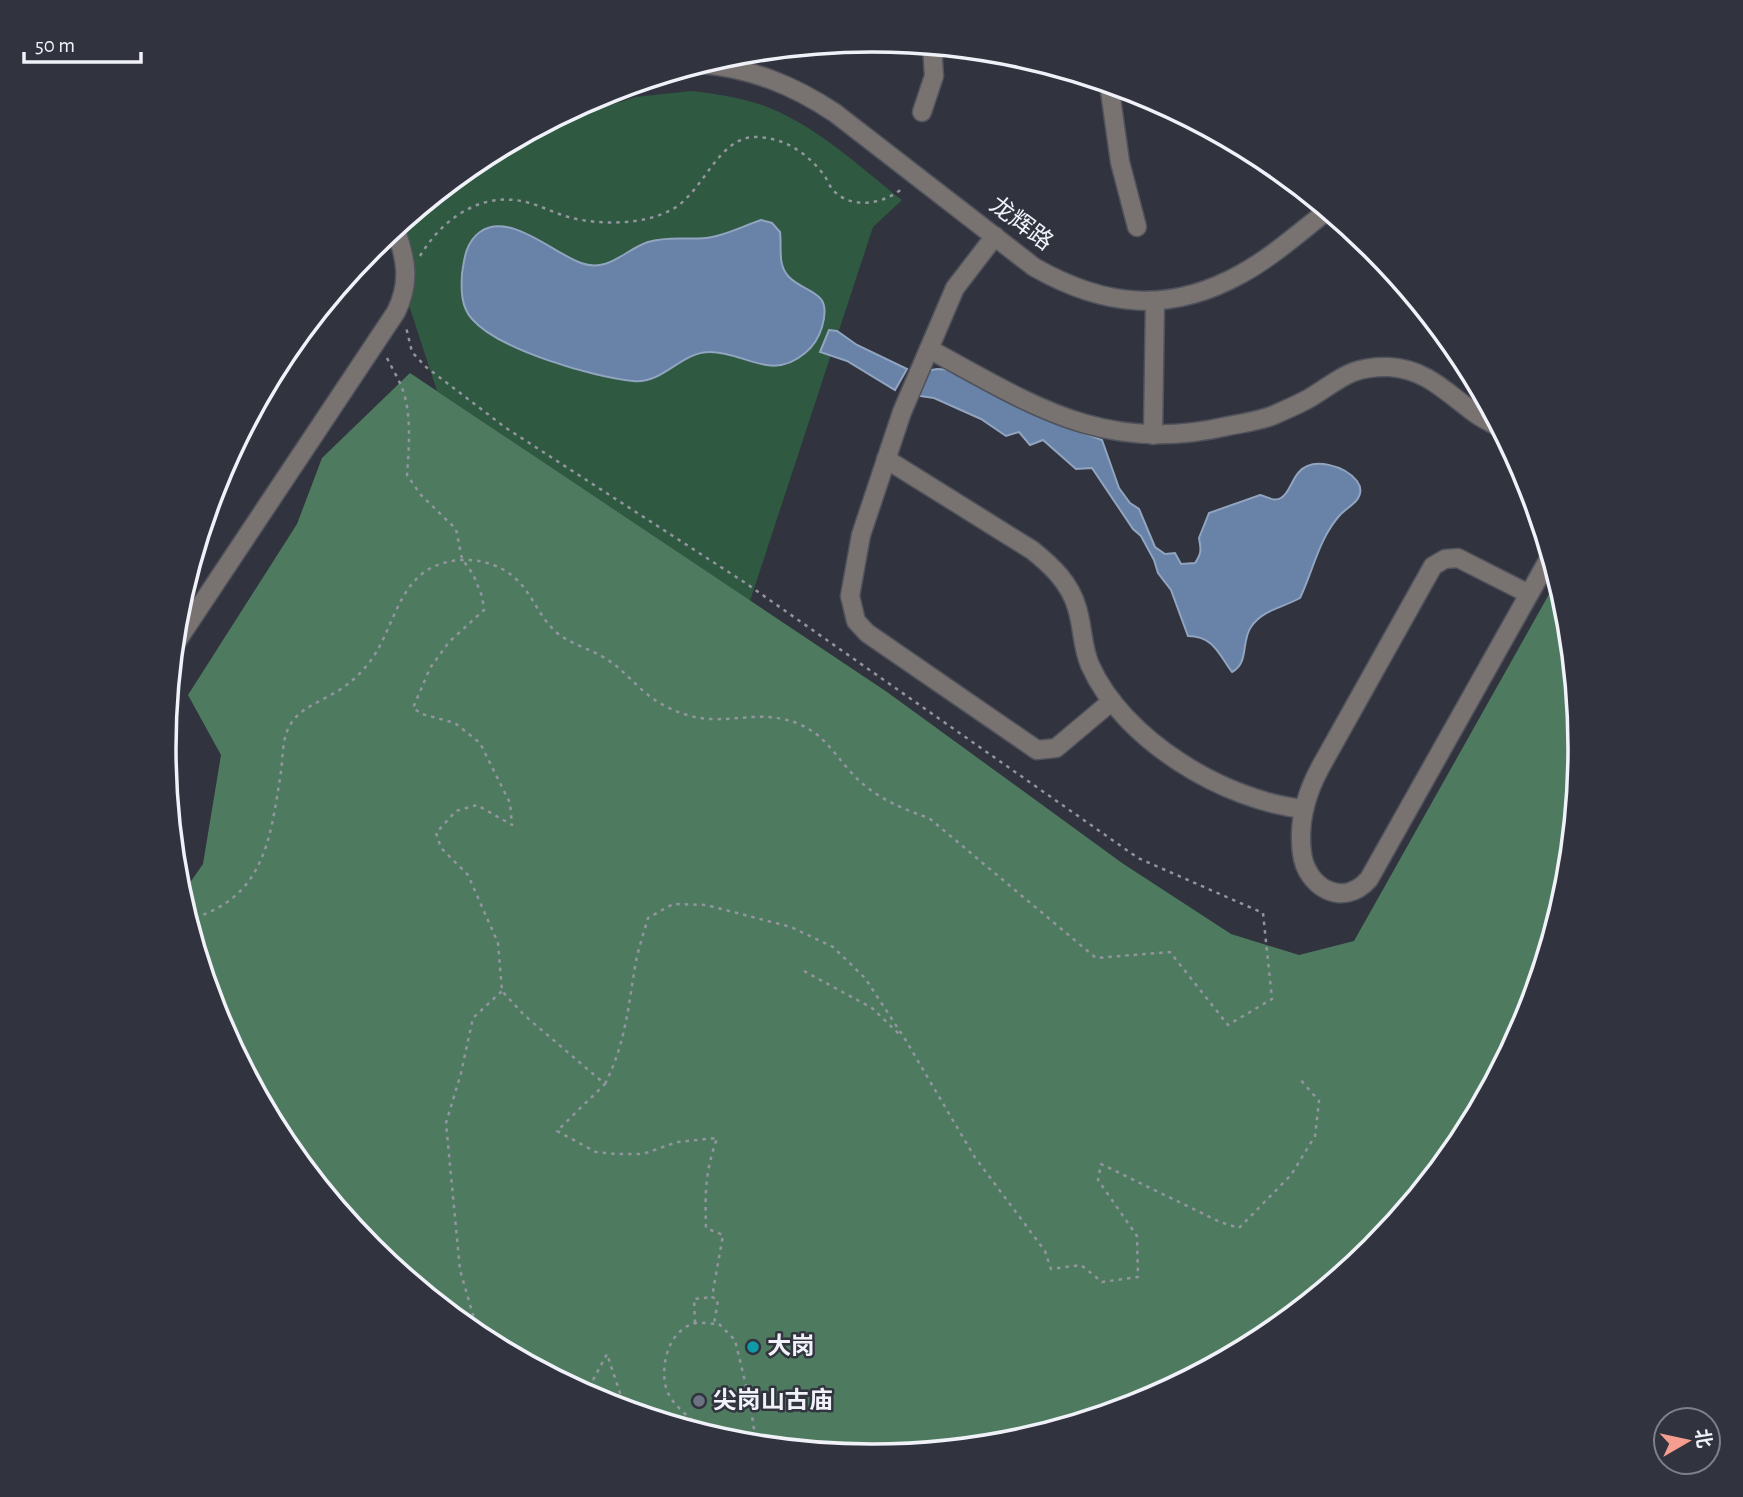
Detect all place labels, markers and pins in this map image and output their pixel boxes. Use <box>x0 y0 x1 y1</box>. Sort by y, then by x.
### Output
place label: 大岗 <box>767 1333 815 1359</box>
marker: 大岗 <box>745 1339 761 1355</box>
place label: 尖岗山古庙 <box>713 1387 833 1413</box>
marker: 尖岗山古庙 <box>691 1393 707 1409</box>

